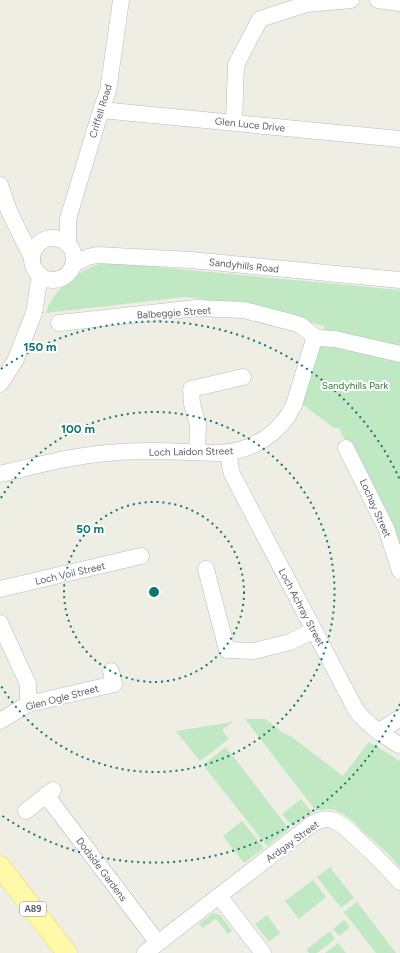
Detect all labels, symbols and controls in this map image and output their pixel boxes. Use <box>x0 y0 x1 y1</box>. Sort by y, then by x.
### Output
street label: Criffell Road <box>86 83 115 140</box>
street label: Glen Luce Drive <box>214 114 286 135</box>
street label: Sandyhills Road <box>208 255 280 276</box>
street label: Balbeggie Street <box>136 303 212 322</box>
text: 150 m <box>23 340 57 354</box>
park label: Sandyhills Park <box>322 379 388 392</box>
text: 100 m <box>61 422 95 436</box>
street label: Loch Laidon Street <box>149 444 234 459</box>
street label: Lochay Street <box>357 477 394 540</box>
text: 50 m <box>76 522 104 536</box>
street label: Loch Voil Street <box>34 559 107 588</box>
street label: Loch Achray Street <box>276 566 328 649</box>
centre of rings <box>147 585 161 599</box>
street label: Glen Ogle Street <box>24 681 100 713</box>
street label: Ardgay Street <box>263 818 322 865</box>
street label: Dodside Gardens <box>73 835 130 904</box>
road number: A89 <box>20 902 46 916</box>

